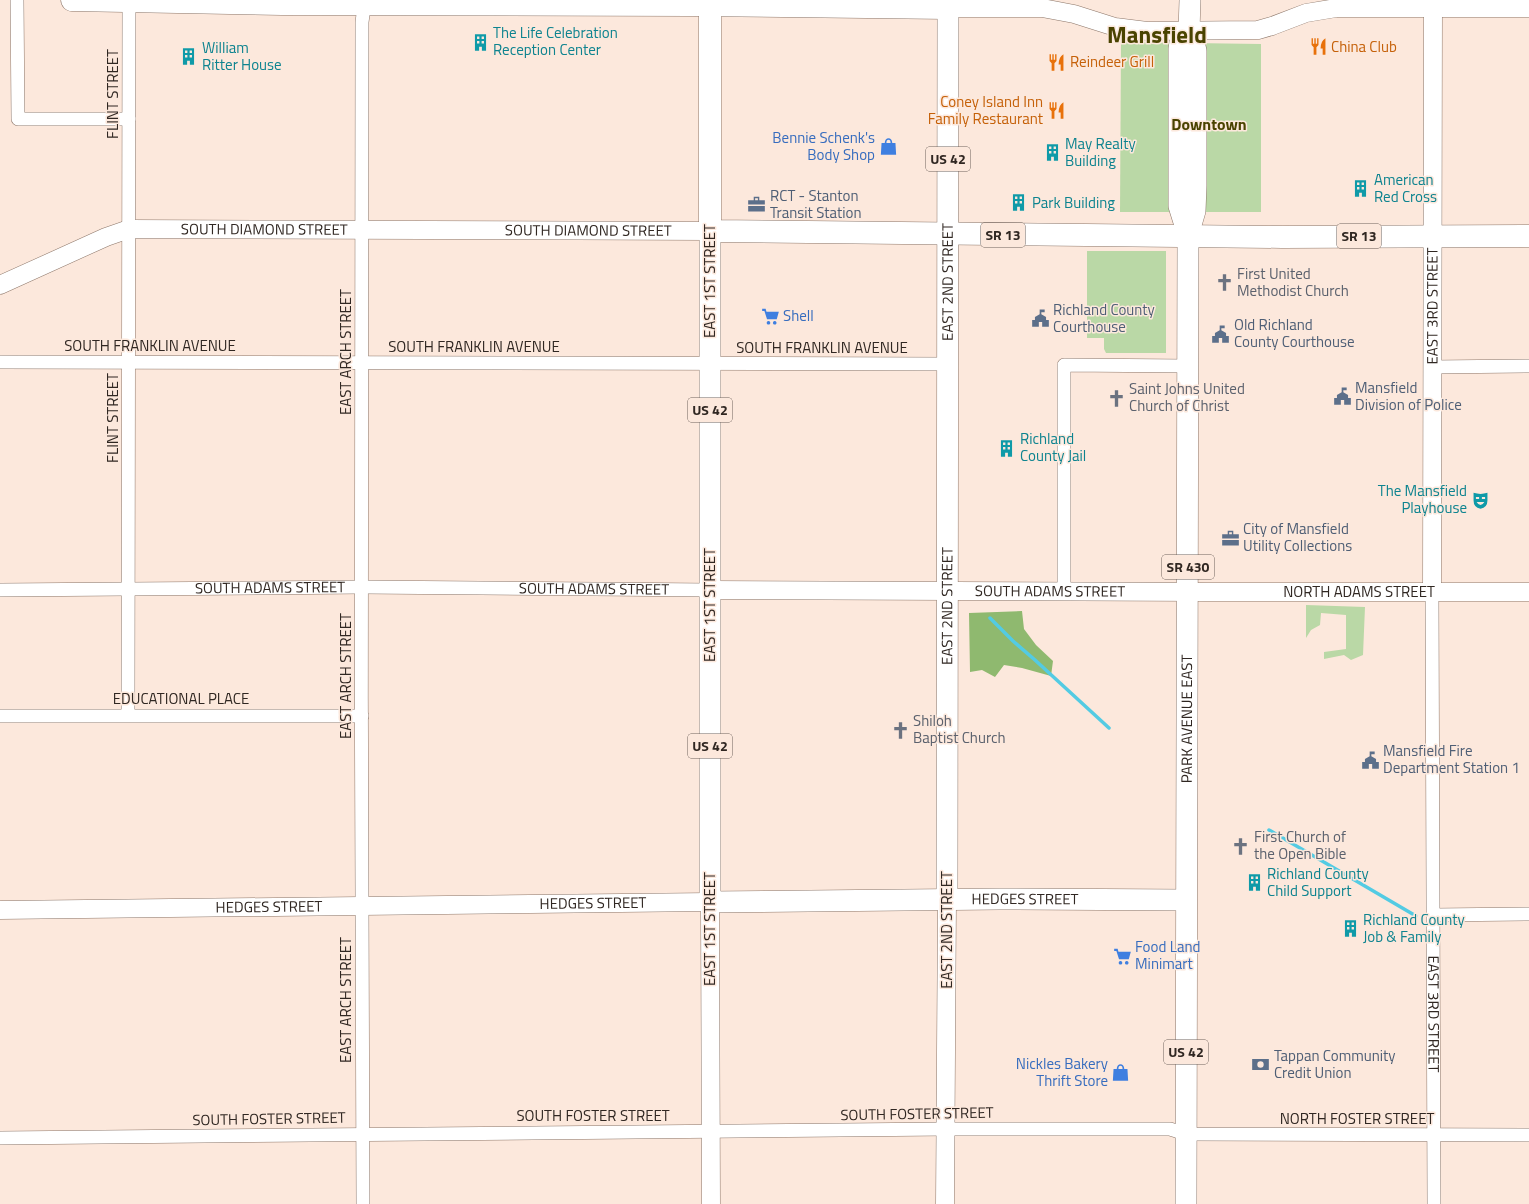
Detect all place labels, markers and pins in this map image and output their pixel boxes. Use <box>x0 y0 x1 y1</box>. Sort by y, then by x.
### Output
place label: The Life Celebration Reception Center <box>493 21 618 61</box>
building icon: The Life Celebration Reception Center <box>470 32 490 52</box>
place label: China Club <box>1331 35 1397 58</box>
place label: William Ritter House <box>202 36 282 76</box>
restaurant icon: China Club <box>1308 37 1328 57</box>
building icon: William Ritter House <box>179 47 199 67</box>
place label: Reindeer Grill <box>1070 50 1154 73</box>
restaurant icon: Reindeer Grill <box>1047 52 1067 72</box>
place label: Coney Island Inn Family Restaurant <box>928 90 1044 130</box>
restaurant icon: Coney Island Inn Family Restaurant <box>1046 101 1066 121</box>
place label: Bennie Schenk's Body Shop <box>772 126 875 166</box>
place label: May Realty Building <box>1065 132 1136 172</box>
shop icon: Bennie Schenk's Body Shop <box>878 137 898 157</box>
building icon: May Realty Building <box>1042 143 1062 163</box>
place label: American Red Cross <box>1374 168 1437 208</box>
building icon: American Red Cross <box>1351 179 1371 199</box>
place label: RCT - Stanton Transit Station <box>770 184 862 224</box>
place label: Park Building <box>1032 191 1115 214</box>
building icon: Park Building <box>1009 193 1029 213</box>
office icon: RCT - Stanton Transit Station <box>747 195 767 215</box>
place label: First United Methodist Church <box>1237 262 1349 302</box>
church icon: First United Methodist Church <box>1214 273 1234 293</box>
place label: Richland County Courthouse <box>1053 298 1155 338</box>
place label: Shell <box>783 304 814 327</box>
supermarket icon: Shell <box>760 306 780 326</box>
public building icon: Richland County Courthouse <box>1030 309 1050 329</box>
place label: Old Richland County Courthouse <box>1234 313 1355 353</box>
public building icon: Old Richland County Courthouse <box>1211 324 1231 344</box>
place label: Mansfield Division of Police <box>1355 376 1462 416</box>
place label: Saint Johns United Church of Christ <box>1129 377 1245 417</box>
public building icon: Mansfield Division of Police <box>1332 387 1352 407</box>
church icon: Saint Johns United Church of Christ <box>1106 388 1126 408</box>
place label: Richland County Jail <box>1020 427 1086 467</box>
building icon: Richland County Jail <box>997 438 1017 458</box>
place label: The Mansfield Playhouse <box>1378 479 1467 519</box>
theatre icon: The Mansfield Playhouse <box>1470 490 1490 510</box>
place label: City of Mansfield Utility Collections <box>1243 517 1352 557</box>
office icon: City of Mansfield Utility Collections <box>1220 528 1240 548</box>
place label: Shiloh Baptist Church <box>913 709 1006 749</box>
church icon: Shiloh Baptist Church <box>890 720 910 740</box>
place label: Mansfield Fire Department Station 1 <box>1383 739 1520 779</box>
public building icon: Mansfield Fire Department Station 1 <box>1360 750 1380 770</box>
place label: First Church of the Open Bible <box>1254 825 1346 865</box>
church icon: First Church of the Open Bible <box>1231 836 1251 856</box>
place label: Richland County Child Support <box>1267 862 1369 902</box>
building icon: Richland County Child Support <box>1244 873 1264 893</box>
place label: Richland County Job & Family <box>1363 908 1465 948</box>
building icon: Richland County Job & Family <box>1340 919 1360 939</box>
place label: Food Land Minimart <box>1135 935 1200 975</box>
supermarket icon: Food Land Minimart <box>1112 946 1132 966</box>
place label: Tappan Community Credit Union <box>1274 1044 1396 1084</box>
place label: Nickles Bakery Thrift Store <box>1016 1052 1108 1092</box>
bank icon: Tappan Community Credit Union <box>1251 1055 1271 1075</box>
shop icon: Nickles Bakery Thrift Store <box>1111 1063 1131 1083</box>

